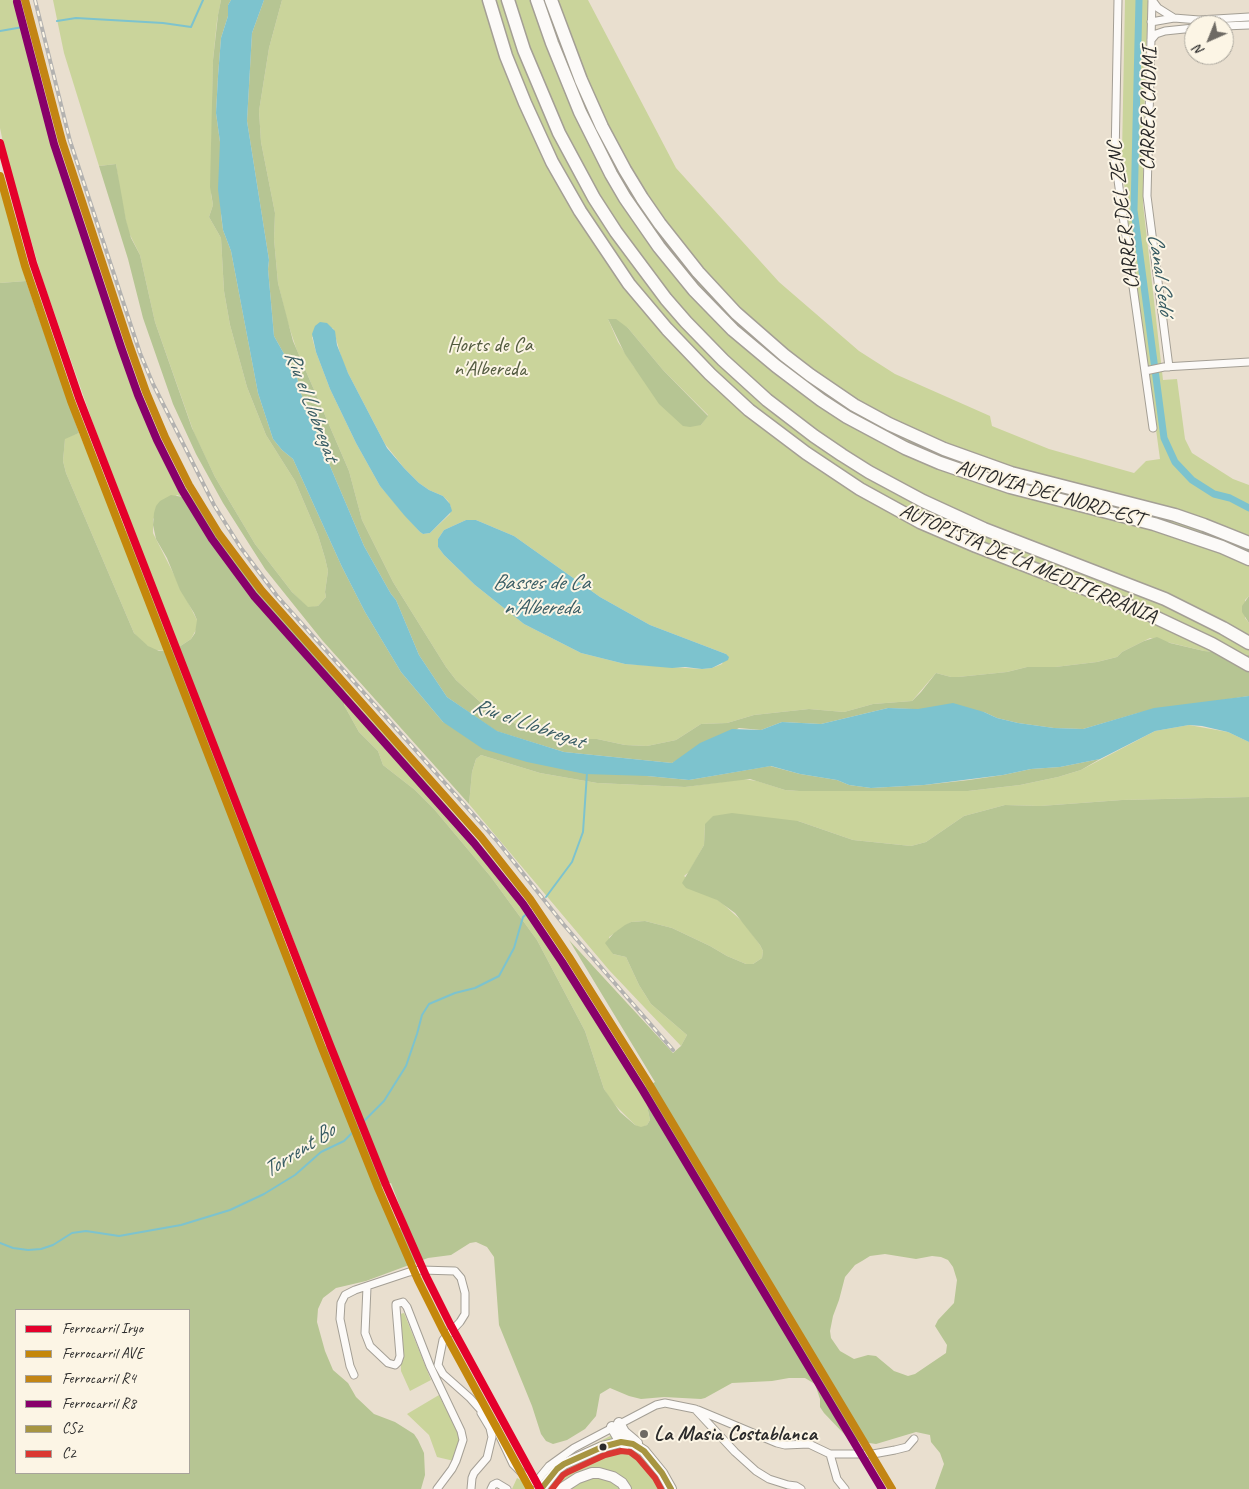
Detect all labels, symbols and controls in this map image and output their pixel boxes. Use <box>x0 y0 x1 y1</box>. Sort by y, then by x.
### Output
north arrow <box>1184 15 1234 65</box>
text: N <box>1190 41 1208 60</box>
street label: CARRER CADMI <box>1135 47 1163 171</box>
street label: CARRER DEL ZENC <box>1102 140 1146 290</box>
water label: Canal Sedó <box>1141 232 1179 316</box>
park label: Horts de Ca n'Albereda <box>447 332 533 382</box>
water label: Riu el Llobregat <box>278 347 344 465</box>
street label: AUTOVIA DEL NORD-EST <box>953 455 1147 533</box>
street label: AUTOPISTA DE LA MEDITERRÀNIA <box>896 498 1160 630</box>
water label: Basses de Ca n'Albereda <box>492 570 590 622</box>
water label: Riu el Llobregat <box>469 693 587 755</box>
water label: Torrent Bo <box>258 1118 340 1184</box>
legend <box>15 1309 190 1474</box>
text: Ferrocarril Iryo <box>62 1319 143 1338</box>
text: Ferrocarril AVE <box>62 1344 143 1363</box>
text: Ferrocarril R4 <box>62 1369 136 1388</box>
text: Ferrocarril R8 <box>62 1394 136 1413</box>
text: CS2 <box>62 1419 83 1438</box>
place label: La Masia Costablanca <box>654 1421 817 1447</box>
marker: La Masia Costablanca <box>638 1428 650 1440</box>
unlabelled marker <box>598 1442 608 1452</box>
text: C2 <box>62 1444 76 1463</box>

